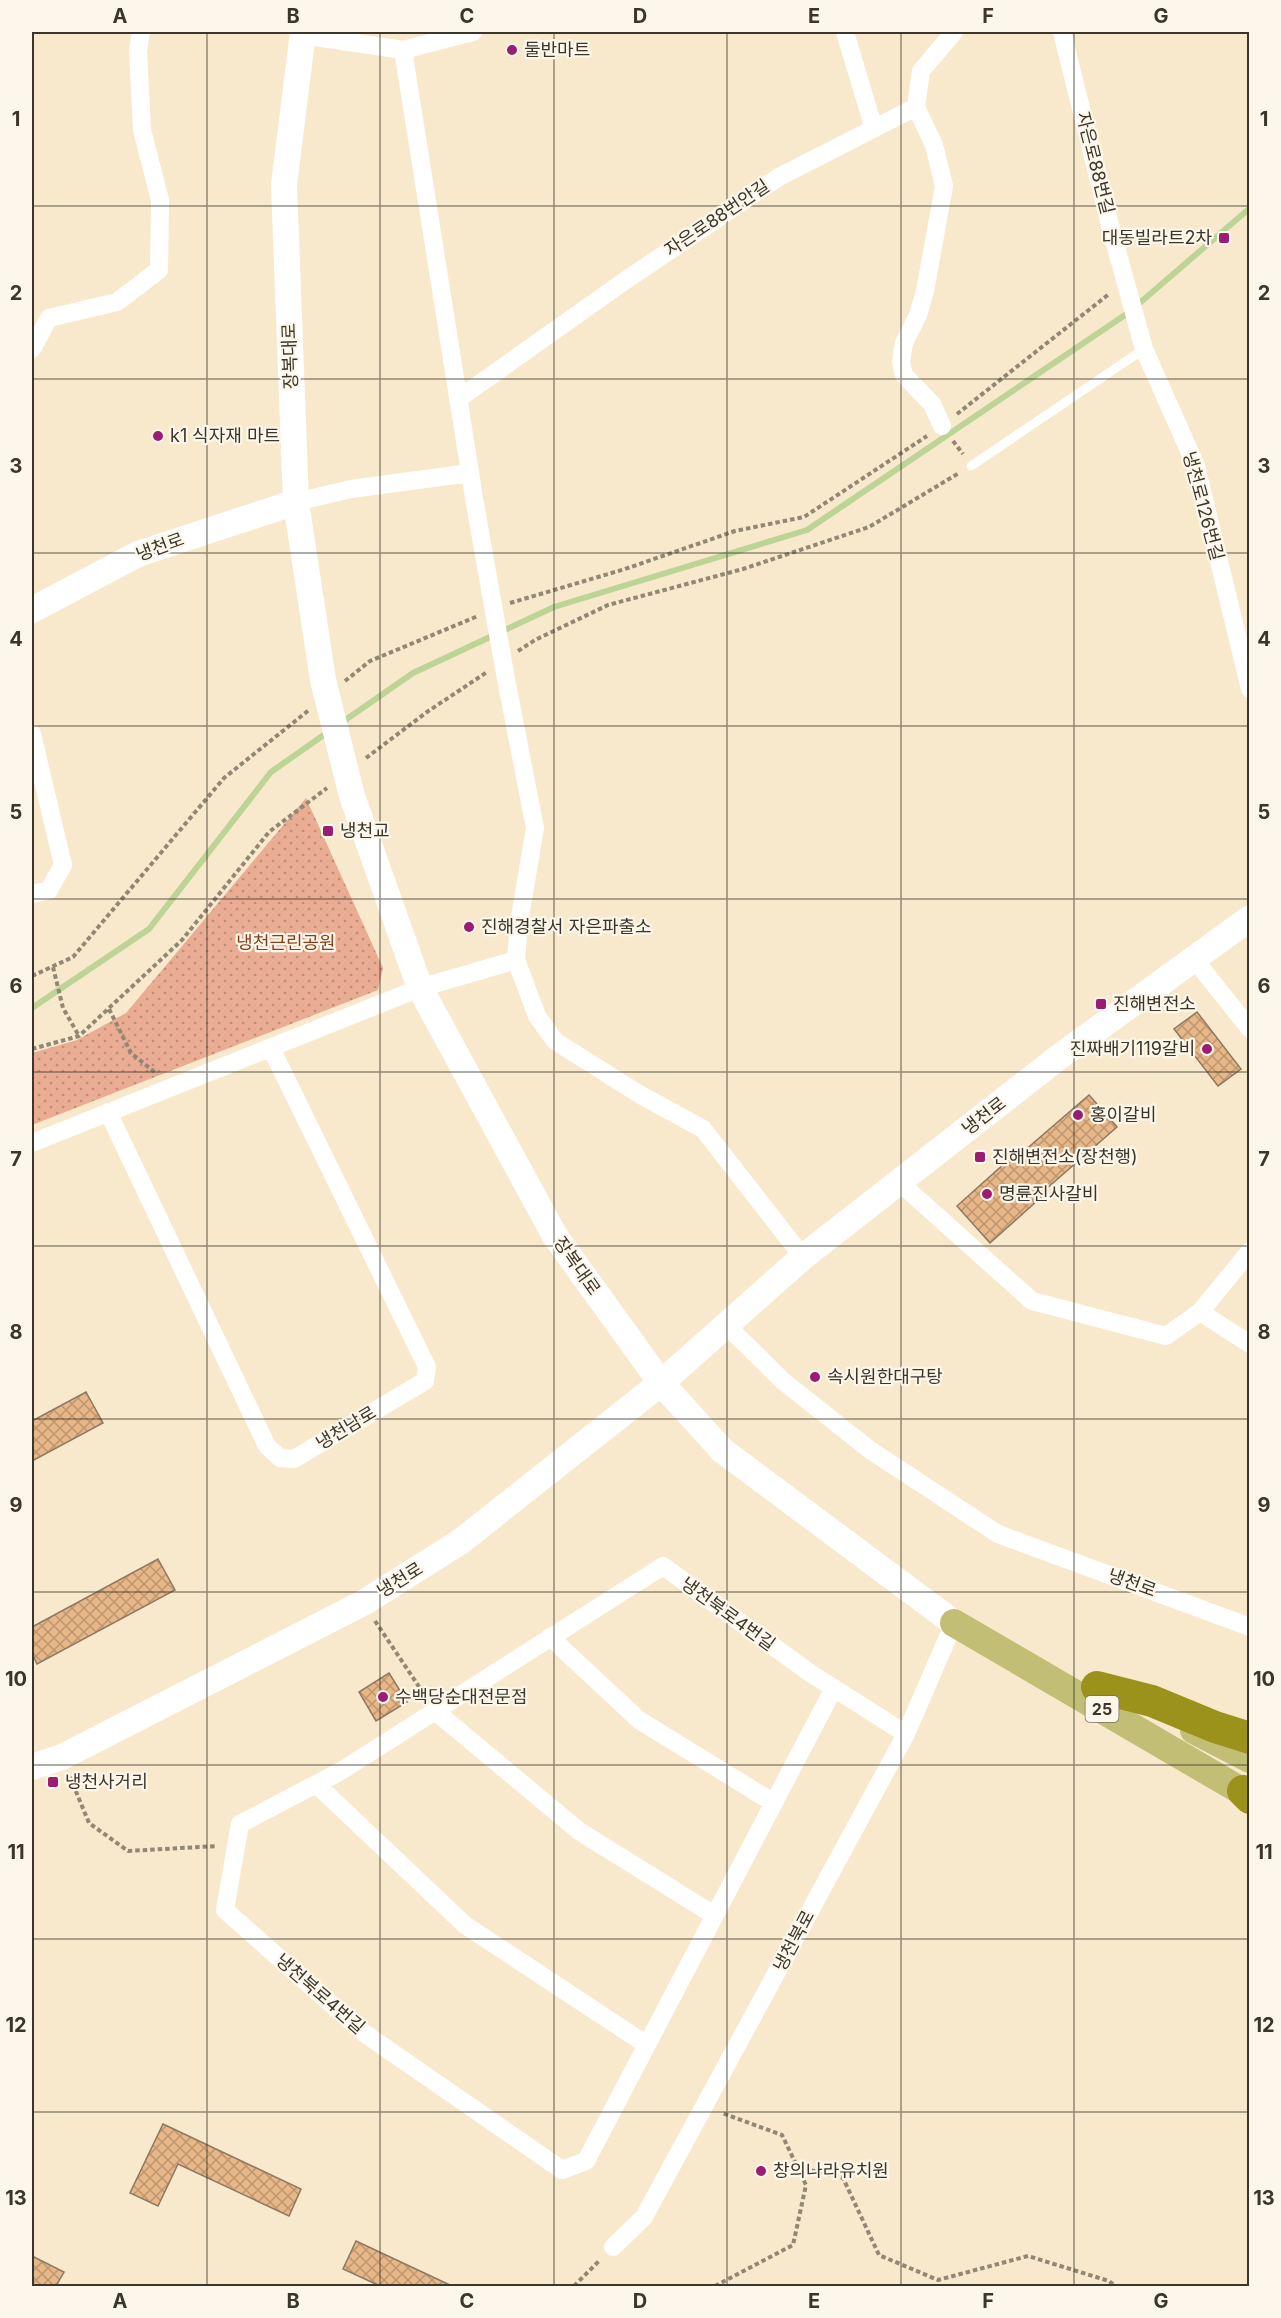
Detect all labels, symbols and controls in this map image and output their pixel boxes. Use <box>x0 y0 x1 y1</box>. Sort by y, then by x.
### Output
text: A <box>113 4 128 28</box>
text: B <box>286 4 300 28</box>
text: C <box>460 4 474 28</box>
text: D <box>633 4 647 28</box>
text: E <box>808 4 820 28</box>
text: F <box>982 4 994 28</box>
text: G <box>1153 4 1169 28</box>
place label: 둘반마트 <box>524 39 590 60</box>
marker: 둘반마트 <box>505 43 519 57</box>
text: 1 <box>12 107 20 131</box>
text: 1 <box>1260 107 1268 131</box>
street label: 자은로88번길 <box>1073 109 1118 216</box>
street label: 자은로88번안길 <box>660 175 773 260</box>
place label: 대동빌라트2차 <box>1102 227 1212 248</box>
marker: 대동빌라트2차 <box>1217 231 1231 245</box>
text: 2 <box>10 281 22 305</box>
text: 2 <box>1258 281 1270 305</box>
street label: 장복대로 <box>278 323 301 389</box>
place label: k1 식자재 마트 <box>170 425 280 446</box>
marker: k1 식자재 마트 <box>151 429 165 443</box>
street label: 냉천로126번길 <box>1179 449 1228 563</box>
text: 3 <box>10 454 22 478</box>
text: 3 <box>1258 454 1270 478</box>
street label: 냉천로 <box>133 528 187 565</box>
text: 4 <box>9 627 23 651</box>
text: 4 <box>1257 627 1271 651</box>
text: 5 <box>10 800 22 824</box>
text: 5 <box>1258 800 1270 824</box>
place label: 냉천교 <box>340 820 390 841</box>
marker: 냉천교 <box>321 824 335 838</box>
place label: 진해경찰서 자은파출소 <box>481 916 652 937</box>
marker: 진해경찰서 자은파출소 <box>462 920 476 934</box>
park label: 냉천근린공원 <box>236 932 336 953</box>
text: 6 <box>10 974 23 998</box>
text: 6 <box>1258 974 1271 998</box>
place label: 진해변전소 <box>1113 993 1196 1014</box>
marker: 진해변전소 <box>1094 997 1108 1011</box>
place label: 진짜배기119갈비 <box>1070 1038 1195 1059</box>
marker: 진짜배기119갈비 <box>1200 1042 1214 1056</box>
street label: 냉천로 <box>958 1092 1010 1139</box>
place label: 홍이갈비 <box>1090 1104 1156 1125</box>
marker: 홍이갈비 <box>1071 1108 1085 1122</box>
place label: 진해변전소(장천행) <box>992 1146 1138 1167</box>
text: 7 <box>10 1147 22 1171</box>
text: 7 <box>1258 1147 1270 1171</box>
marker: 진해변전소(장천행) <box>973 1150 987 1164</box>
place label: 명륜진사갈비 <box>999 1183 1098 1204</box>
marker: 명륜진사갈비 <box>980 1187 994 1201</box>
street label: 장복대로 <box>550 1233 605 1299</box>
text: 8 <box>9 1320 23 1344</box>
text: 8 <box>1257 1320 1271 1344</box>
place label: 속시원한대구탕 <box>827 1366 943 1387</box>
marker: 속시원한대구탕 <box>808 1370 822 1384</box>
street label: 냉천남로 <box>312 1402 380 1454</box>
text: 9 <box>10 1493 23 1517</box>
text: 9 <box>1258 1493 1271 1517</box>
street label: 냉천로 <box>373 1558 426 1602</box>
street label: 냉천로 <box>1105 1564 1159 1601</box>
street label: 냉천북로4번길 <box>677 1572 779 1655</box>
text: 10 <box>5 1667 27 1691</box>
text: 10 <box>1253 1667 1275 1691</box>
place label: 수백당순대전문점 <box>395 1686 527 1707</box>
marker: 수백당순대전문점 <box>376 1690 390 1704</box>
road number: 25 <box>1086 1696 1118 1722</box>
place label: 냉천사거리 <box>65 1771 148 1792</box>
marker: 냉천사거리 <box>46 1775 60 1789</box>
text: 11 <box>7 1840 25 1864</box>
text: 11 <box>1255 1840 1273 1864</box>
street label: 냉천북로 <box>769 1907 818 1975</box>
street label: 냉천북로4번길 <box>272 1949 369 2038</box>
text: 12 <box>5 2013 27 2037</box>
text: 12 <box>1253 2013 1275 2037</box>
place label: 창의나라유치원 <box>773 2160 889 2181</box>
marker: 창의나라유치원 <box>754 2164 768 2178</box>
text: 13 <box>5 2186 27 2210</box>
text: 13 <box>1253 2186 1275 2210</box>
text: A <box>113 2289 128 2313</box>
text: B <box>286 2289 300 2313</box>
text: C <box>460 2289 474 2313</box>
text: D <box>633 2289 647 2313</box>
text: E <box>808 2289 820 2313</box>
text: F <box>982 2289 994 2313</box>
text: G <box>1153 2289 1169 2313</box>

